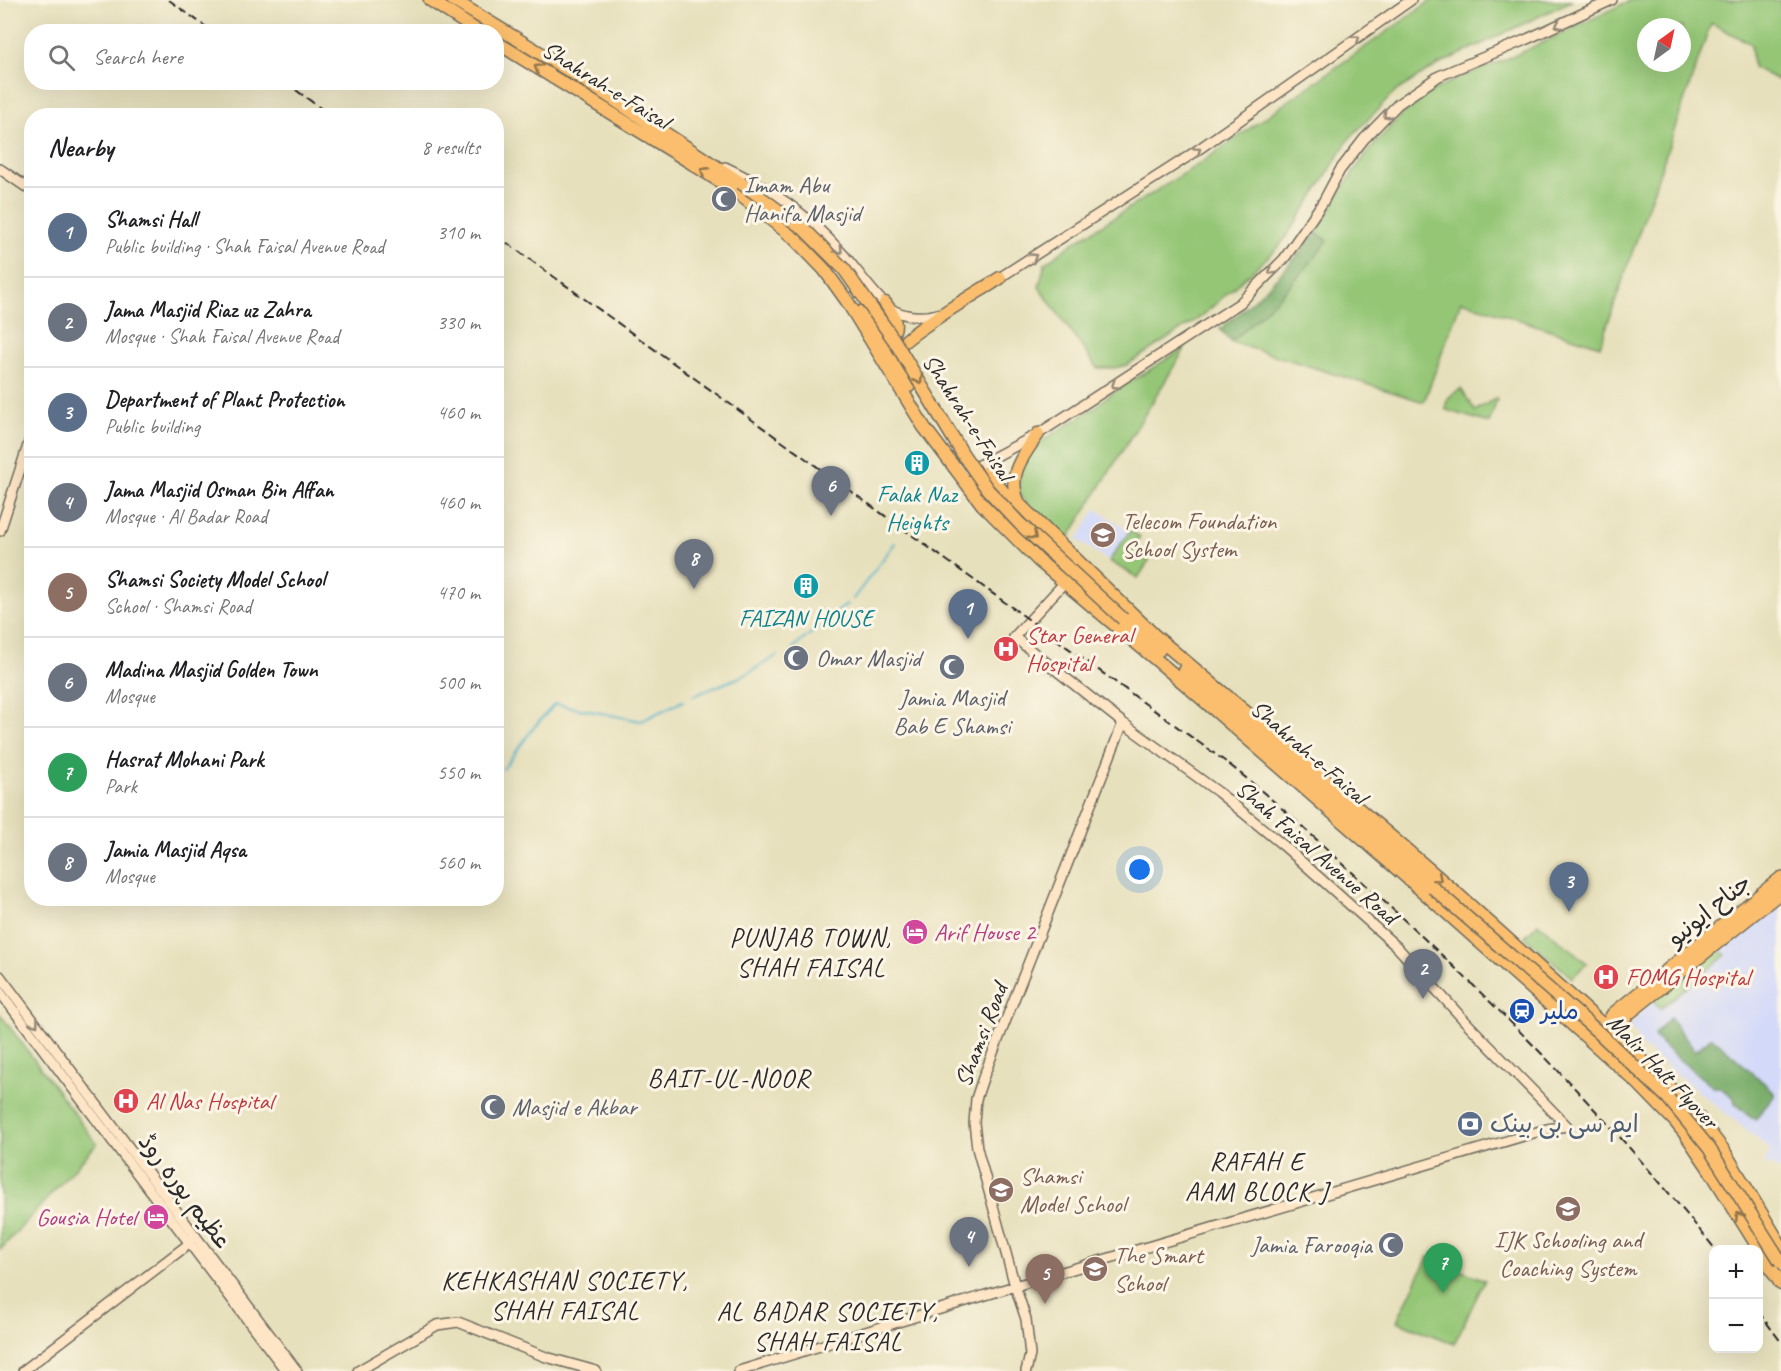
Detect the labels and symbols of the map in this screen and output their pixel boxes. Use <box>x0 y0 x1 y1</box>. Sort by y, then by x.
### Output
one-way arrow <box>1554 17 1565 29</box>
north arrow <box>1637 18 1691 72</box>
street label: Shahrah-e-Faisal <box>537 34 679 138</box>
one-way arrow <box>1350 35 1361 46</box>
one-way arrow <box>534 63 544 75</box>
one-way arrow <box>1384 107 1395 118</box>
one-way arrow <box>1190 147 1201 158</box>
one-way arrow <box>699 167 710 178</box>
place label: Imam Abu Hanifa Masjid <box>744 170 864 228</box>
mosque icon: Imam Abu Hanifa Masjid <box>709 184 739 214</box>
one-way arrow <box>832 243 843 254</box>
one-way arrow <box>1026 253 1037 264</box>
one-way arrow <box>1268 264 1279 275</box>
street label: Shahrah-e-Faisal <box>916 348 1022 489</box>
one-way arrow <box>912 374 924 384</box>
one-way arrow <box>1110 378 1121 389</box>
building icon: Falak Naz Heights <box>902 448 932 478</box>
pin: 6 <box>812 466 850 516</box>
place label: Falak Naz Heights <box>877 479 958 537</box>
place label: Telecom Foundation School System <box>1122 506 1278 564</box>
school or university icon: Telecom Foundation School System <box>1088 520 1118 550</box>
one-way arrow <box>1026 529 1037 540</box>
pin: 8 <box>674 540 714 589</box>
building icon: FAIZAN HOUSE <box>791 571 821 601</box>
pin: 1 <box>948 590 988 639</box>
place label: FAIZAN HOUSE <box>739 603 876 633</box>
place label: Star General Hospital <box>1026 620 1136 678</box>
hospital icon: Star General Hospital <box>991 634 1021 664</box>
mosque icon: Omar Masjid <box>781 643 811 673</box>
place label: Omar Masjid <box>816 643 924 673</box>
mosque icon: Jamia Masjid Bab E Shamsi <box>937 652 967 682</box>
place label: Jamia Masjid Bab E Shamsi <box>894 683 1013 741</box>
street label: Shahrah-e-Faisal <box>1245 693 1376 813</box>
street label: Shah Faisal Avenue Road <box>1230 773 1407 933</box>
your location <box>1125 855 1154 884</box>
pin: 3 <box>1550 862 1588 912</box>
street label: جناح ایونیو <box>1660 867 1758 954</box>
one-way arrow <box>1431 870 1442 881</box>
hotel icon: Arif House 2 <box>900 917 930 947</box>
place label: Arif House 2 <box>934 917 1038 947</box>
district label: PUNJAB TOWN, SHAH FAISAL <box>730 921 892 984</box>
pin: 2 <box>1404 950 1442 999</box>
hospital icon: FOMG Hospital <box>1591 962 1621 992</box>
place label: FOMG Hospital <box>1626 962 1754 992</box>
street label: Shamsi Road <box>948 976 1016 1091</box>
station icon: ملیر <box>1507 996 1537 1026</box>
place label: ملیر <box>1539 996 1579 1026</box>
street label: Malir Halt Flyover <box>1601 1007 1727 1136</box>
one-way arrow <box>28 1016 39 1027</box>
district label: BAIT-UL-NOOR <box>647 1062 812 1095</box>
hospital icon: Al Nas Hospital <box>111 1086 141 1116</box>
place label: Al Nas Hospital <box>146 1086 277 1116</box>
mosque icon: Masjid e Akbar <box>478 1092 508 1122</box>
place label: Masjid e Akbar <box>512 1092 639 1122</box>
bank icon: ایم سی بی بینک <box>1455 1109 1485 1139</box>
place label: ایم سی بی بینک <box>1490 1109 1639 1142</box>
street label: عظیم پورہ روڈ <box>130 1127 238 1256</box>
district label: RAFAH E AAM BLOCK J <box>1185 1145 1332 1208</box>
place label: Shamsi Model School <box>1020 1161 1130 1219</box>
school or university icon: Shamsi Model School <box>986 1175 1016 1205</box>
school or university icon: IJK Schooling and Coaching System <box>1553 1194 1583 1224</box>
place label: Gousia Hotel <box>36 1202 140 1232</box>
hotel icon: Gousia Hotel <box>141 1202 171 1232</box>
one-way arrow <box>1735 1212 1747 1222</box>
pin: 4 <box>950 1218 988 1267</box>
place label: IJK Schooling and Coaching System <box>1494 1225 1645 1283</box>
place label: Jamia Farooqia <box>1250 1230 1373 1260</box>
mosque icon: Jamia Farooqia <box>1376 1230 1406 1260</box>
place label: The Smart School <box>1114 1240 1205 1298</box>
pin: 7 <box>1424 1244 1462 1293</box>
pin: 5 <box>1026 1254 1064 1304</box>
school or university icon: The Smart School <box>1080 1254 1110 1284</box>
district label: KEHKASHAN SOCIETY, SHAH FAISAL <box>441 1264 689 1327</box>
district label: AL BADAR SOCIETY, SHAH FAISAL <box>717 1295 939 1358</box>

